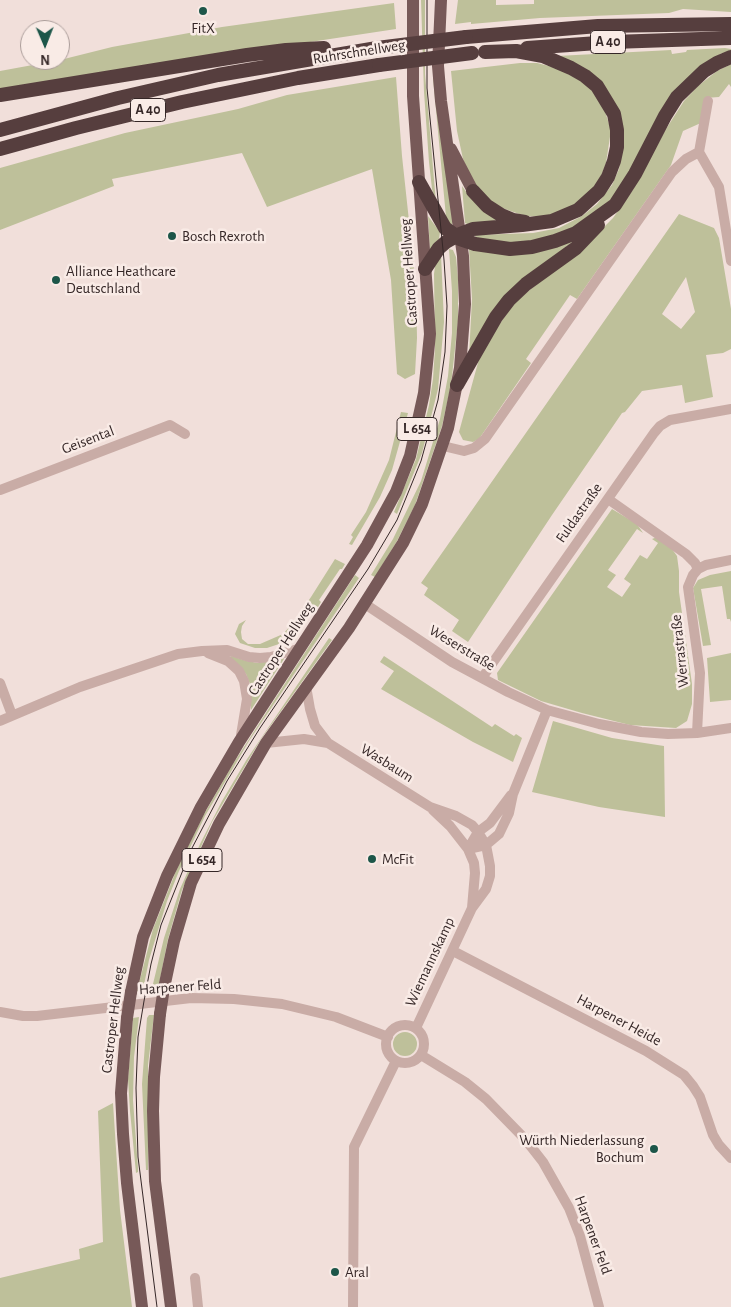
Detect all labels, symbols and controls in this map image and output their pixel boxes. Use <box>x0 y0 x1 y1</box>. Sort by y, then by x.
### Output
marker: FitX <box>197 5 209 17</box>
place label: FitX <box>191 19 215 37</box>
north arrow <box>20 20 70 70</box>
road number: A 40 <box>590 31 626 54</box>
street label: Ruhrschnellweg <box>312 36 406 68</box>
text: N <box>40 52 50 66</box>
road number: A 40 <box>130 98 166 122</box>
street label: Castroper Hellweg <box>396 218 422 326</box>
place label: Bosch Rexroth <box>182 227 265 245</box>
marker: Bosch Rexroth <box>166 230 178 242</box>
place label: Alliance Heathcare Deutschland <box>66 262 176 297</box>
marker: Alliance Heathcare Deutschland <box>50 274 62 286</box>
road number: L 654 <box>397 418 437 440</box>
street label: Geisental <box>59 422 117 458</box>
street label: Fuldastraße <box>552 480 606 546</box>
street label: Castroper Hellweg <box>244 599 318 699</box>
street label: Werrastraße <box>667 614 693 688</box>
street label: Weserstraße <box>426 621 498 675</box>
street label: Wasbaum <box>357 740 417 786</box>
road number: L 654 <box>182 848 222 872</box>
place label: McFit <box>382 850 414 868</box>
marker: McFit <box>366 853 378 865</box>
street label: Wiemannskamp <box>401 914 459 1010</box>
street label: Castroper Hellweg <box>98 966 128 1074</box>
street label: Harpener Feld <box>138 975 222 999</box>
street label: Harpener Heide <box>574 990 664 1050</box>
place label: Würth Niederlassung Bochum <box>519 1131 644 1166</box>
marker: Würth Niederlassung Bochum <box>648 1143 660 1155</box>
street label: Harpener Feld <box>570 1193 616 1277</box>
place label: Aral <box>345 1263 369 1281</box>
marker: Aral <box>329 1266 341 1278</box>

